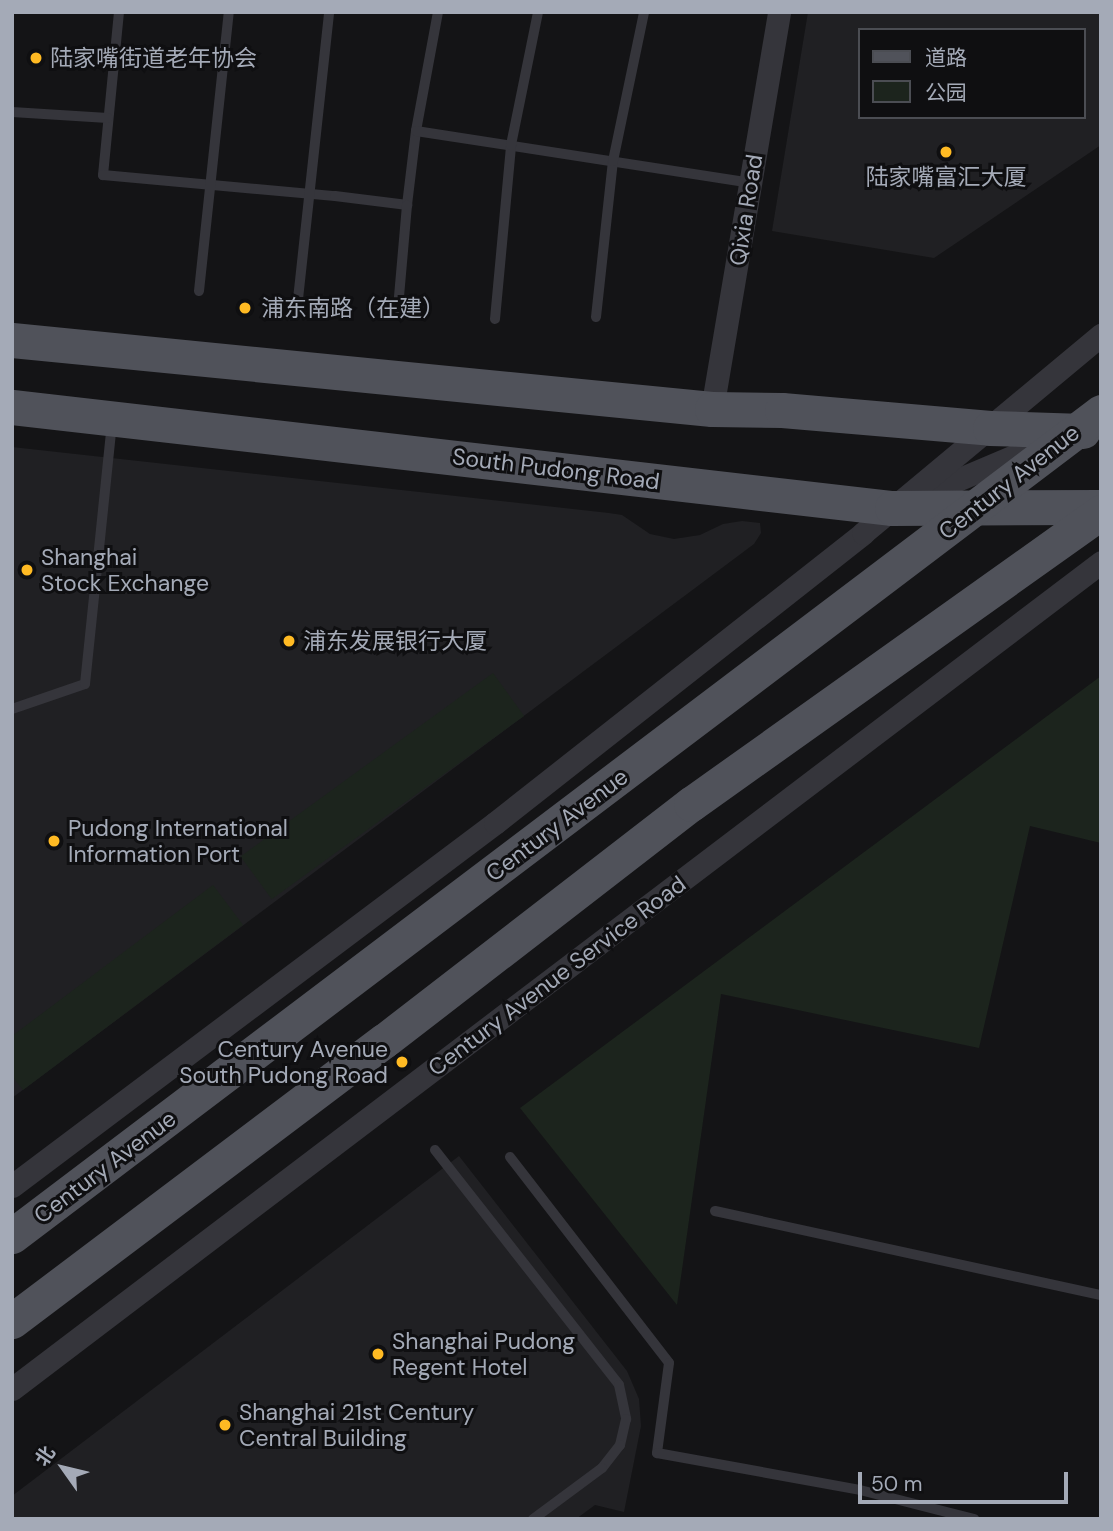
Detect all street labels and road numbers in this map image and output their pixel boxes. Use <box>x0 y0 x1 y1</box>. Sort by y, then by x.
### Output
street label: Qixia Road <box>724 152 768 268</box>
street label: Century Avenue <box>933 419 1085 545</box>
street label: South Pudong Road <box>451 443 661 495</box>
street label: Century Avenue <box>481 763 633 887</box>
street label: Century Avenue Service Road <box>423 870 691 1082</box>
street label: Century Avenue <box>29 1105 181 1229</box>

